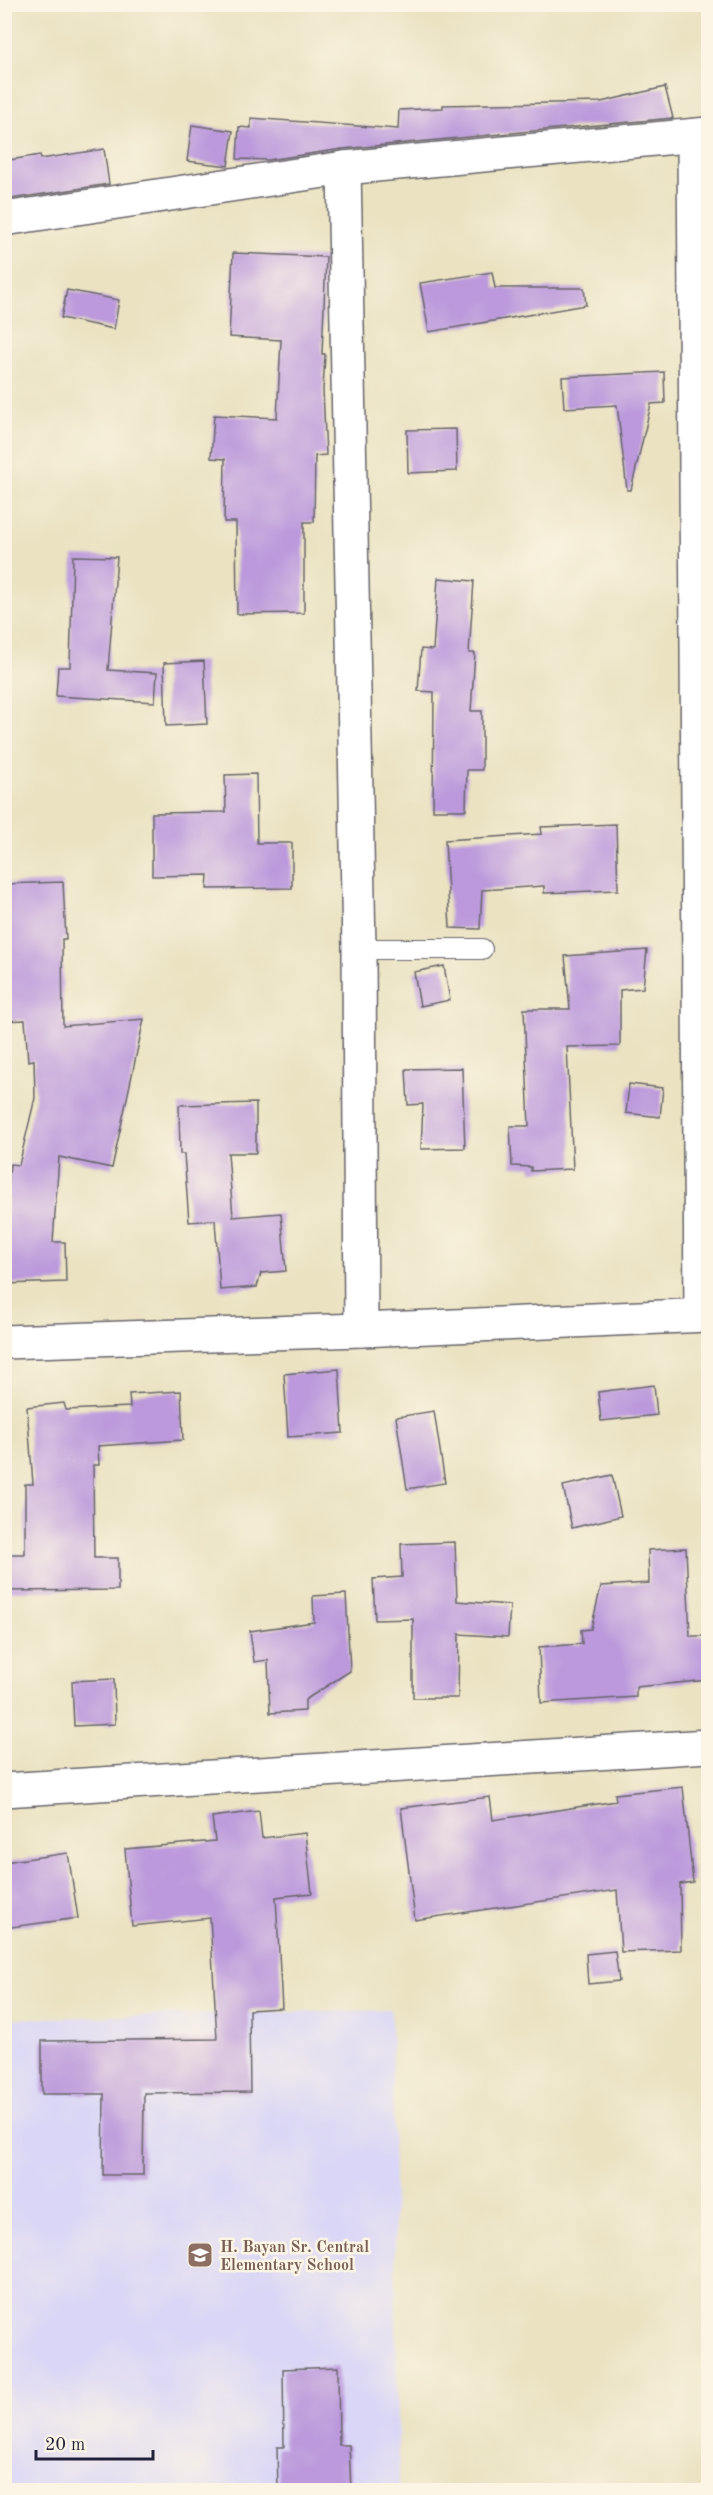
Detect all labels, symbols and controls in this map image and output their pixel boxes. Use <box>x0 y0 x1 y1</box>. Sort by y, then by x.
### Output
school or university icon: H. Bayan Sr. Central Elementary School <box>185 2240 215 2270</box>
place label: H. Bayan Sr. Central Elementary School <box>220 2240 369 2274</box>
scale bar <box>36 2423 153 2461</box>
text: 20 m <box>45 2436 85 2454</box>

